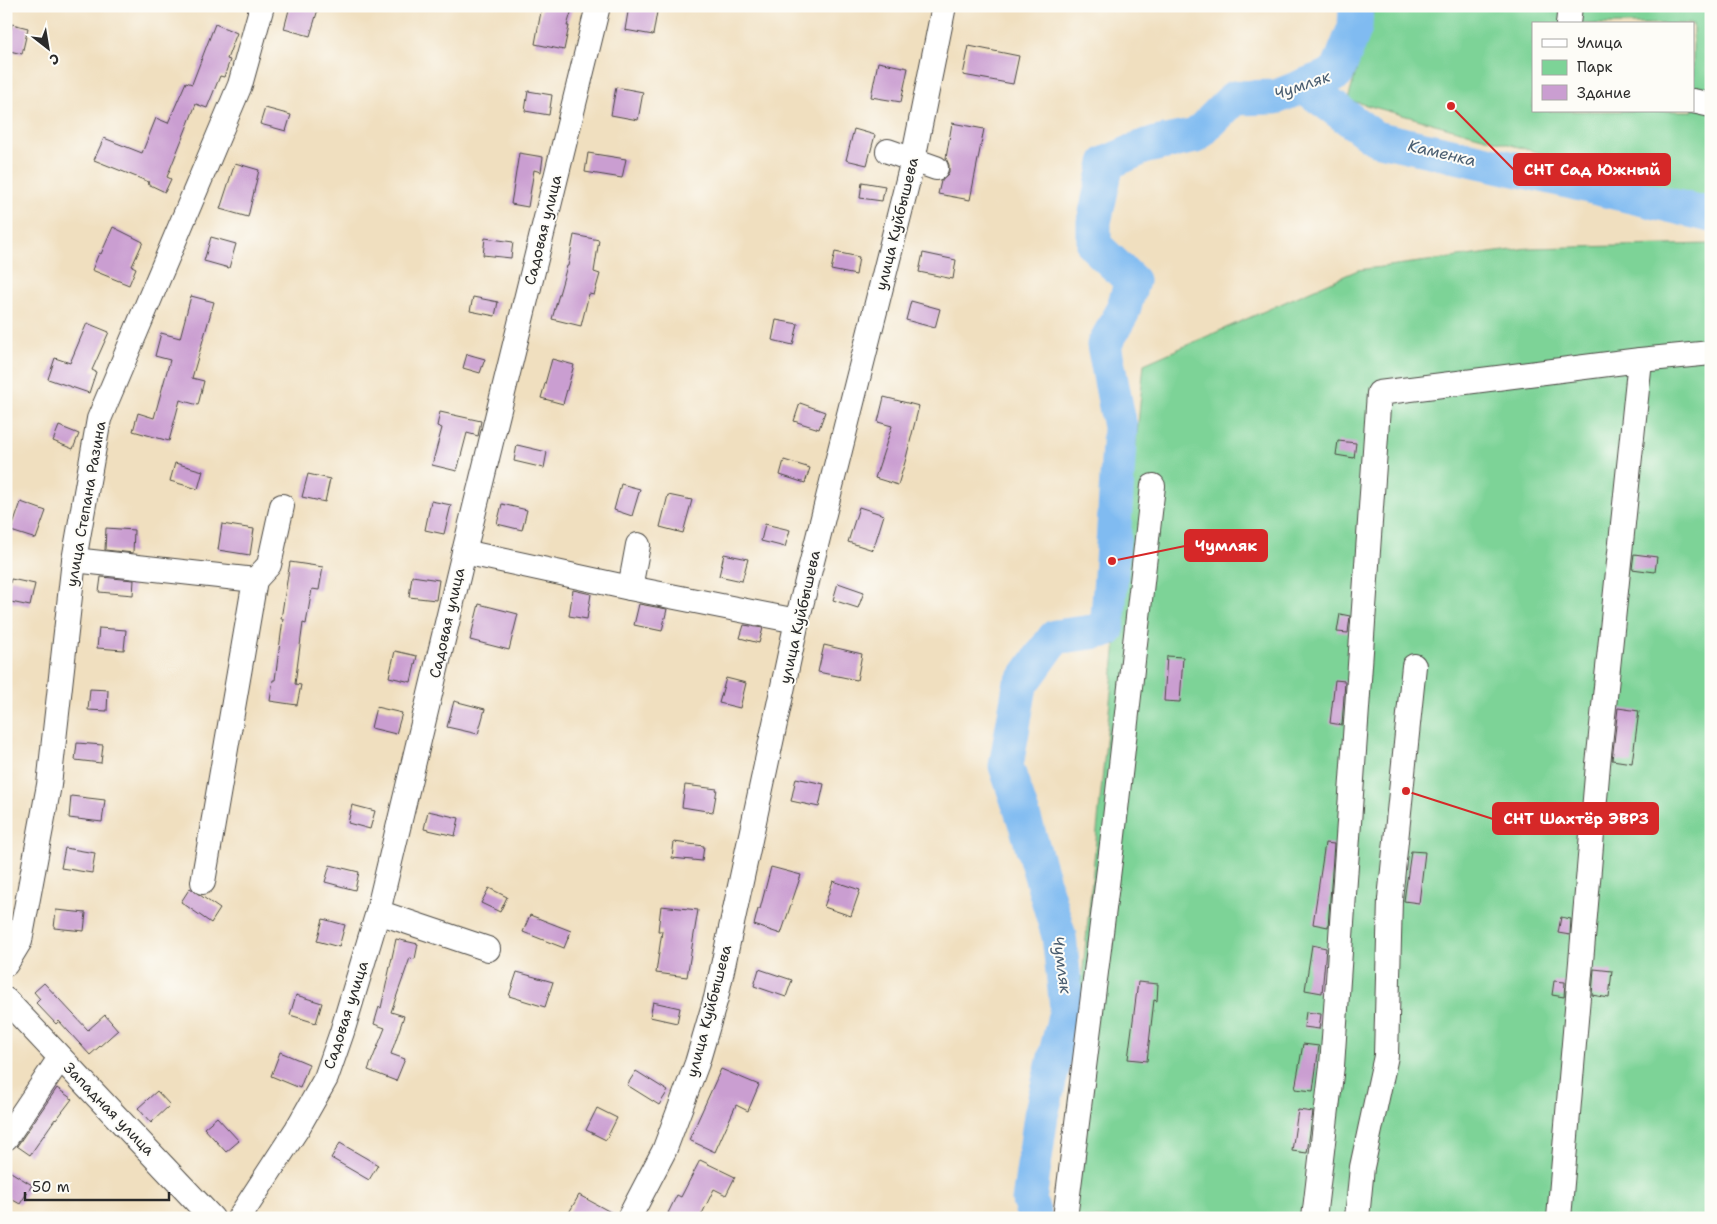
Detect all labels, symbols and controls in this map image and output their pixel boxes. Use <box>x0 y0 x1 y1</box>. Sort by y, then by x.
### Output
north arrow <box>22 22 72 72</box>
legend <box>1532 22 1694 112</box>
text: Улица <box>1577 33 1623 53</box>
text: С <box>46 49 63 69</box>
text: Парк <box>1577 57 1613 77</box>
water label: Чумляк <box>1271 65 1333 104</box>
text: Здание <box>1577 83 1631 103</box>
water label: Каменка <box>1406 135 1478 171</box>
callout: СНТ Сад Южный <box>1514 154 1670 185</box>
street label: улица Куйбышева <box>871 155 923 293</box>
text: СНТ Сад Южный <box>1524 159 1660 180</box>
street label: Садовая улица <box>520 172 566 287</box>
street label: улица Степана Разина <box>62 419 111 588</box>
callout: Чумляк <box>1185 530 1267 561</box>
text: Чумляк <box>1195 535 1257 556</box>
street label: улица Куйбышева <box>775 548 825 686</box>
street label: Садовая улица <box>425 565 470 680</box>
callout: СНТ Шахтёр ЭВРЗ <box>1493 803 1658 834</box>
text: СНТ Шахтёр ЭВРЗ <box>1503 808 1649 829</box>
water label: Чумляк <box>1048 935 1077 996</box>
street label: улица Куйбышева <box>682 942 736 1079</box>
street label: Садовая улица <box>319 958 373 1072</box>
street label: Западная улица <box>59 1058 159 1160</box>
scale bar <box>25 1169 169 1201</box>
text: 50 m <box>32 1177 70 1197</box>

